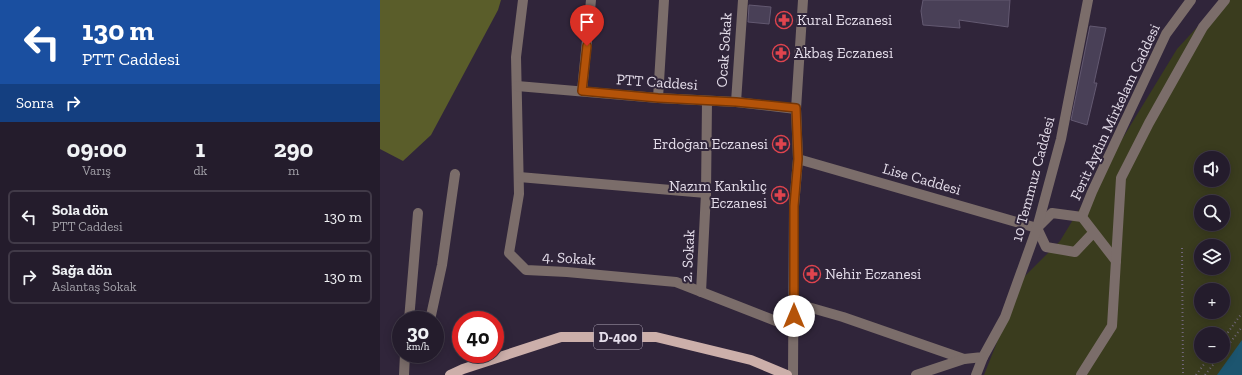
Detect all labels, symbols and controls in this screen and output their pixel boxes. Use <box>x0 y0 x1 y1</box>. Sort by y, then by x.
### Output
pin <box>570 5 604 46</box>
pharmacy icon: Kural Eczanesi <box>774 10 794 30</box>
icon: arrive <box>576 11 598 33</box>
place label: Kural Eczanesi <box>797 11 892 29</box>
street label: Ocak Sokak <box>712 12 736 88</box>
text: 130 m <box>82 14 154 47</box>
icon: left <box>16 16 68 68</box>
street label: Ferit Aydın Mirkelam Caddesi <box>1066 21 1164 203</box>
pharmacy icon: Akbaş Eczanesi <box>771 43 791 63</box>
place label: Akbaş Eczanesi <box>794 44 893 62</box>
text: PTT Caddesi <box>82 48 180 70</box>
street label: PTT Caddesi <box>616 70 698 94</box>
icon: right <box>62 92 84 114</box>
text: Sonra <box>16 94 54 112</box>
street label: 10 Temmuz Caddesi <box>1008 114 1058 244</box>
text: 09:00 <box>67 134 127 163</box>
text: 1 <box>195 134 205 163</box>
text: 290 <box>274 134 313 163</box>
pharmacy icon: Erdoğan Eczanesi <box>771 134 791 154</box>
place label: Erdoğan Eczanesi <box>653 135 768 153</box>
map controls <box>1194 151 1230 363</box>
button: sound <box>1194 151 1230 187</box>
street label: Lise Caddesi <box>881 159 963 199</box>
text: Varış <box>82 163 111 178</box>
text: dk <box>193 163 207 178</box>
text: m <box>288 163 299 178</box>
place label: Nazım Kankılıç Eczanesi <box>669 177 767 212</box>
pharmacy icon: Nazım Kankılıç Eczanesi <box>770 185 790 205</box>
button: search <box>1194 195 1230 231</box>
text: Sola dön <box>52 201 108 219</box>
icon: left <box>18 206 40 228</box>
text: 130 m <box>324 208 362 226</box>
text: PTT Caddesi <box>52 219 123 234</box>
street label: 2. Sokak <box>678 229 698 283</box>
button: layers <box>1194 239 1230 275</box>
street label: 4. Sokak <box>542 247 596 269</box>
text: Sağa dön <box>52 261 112 279</box>
pharmacy icon: Nehir Eczanesi <box>802 264 822 284</box>
place label: Nehir Eczanesi <box>825 265 921 283</box>
icon: right <box>18 266 40 288</box>
text: 130 m <box>324 268 362 286</box>
text: Aslantaş Sokak <box>52 279 136 294</box>
button: + <box>1194 283 1230 319</box>
position arrow <box>773 295 815 337</box>
speed limit sign: 40 <box>452 311 504 363</box>
text: 30 <box>407 320 429 344</box>
road number: D-400 <box>594 325 642 349</box>
button: − <box>1194 327 1230 363</box>
text: km/h <box>407 341 429 353</box>

